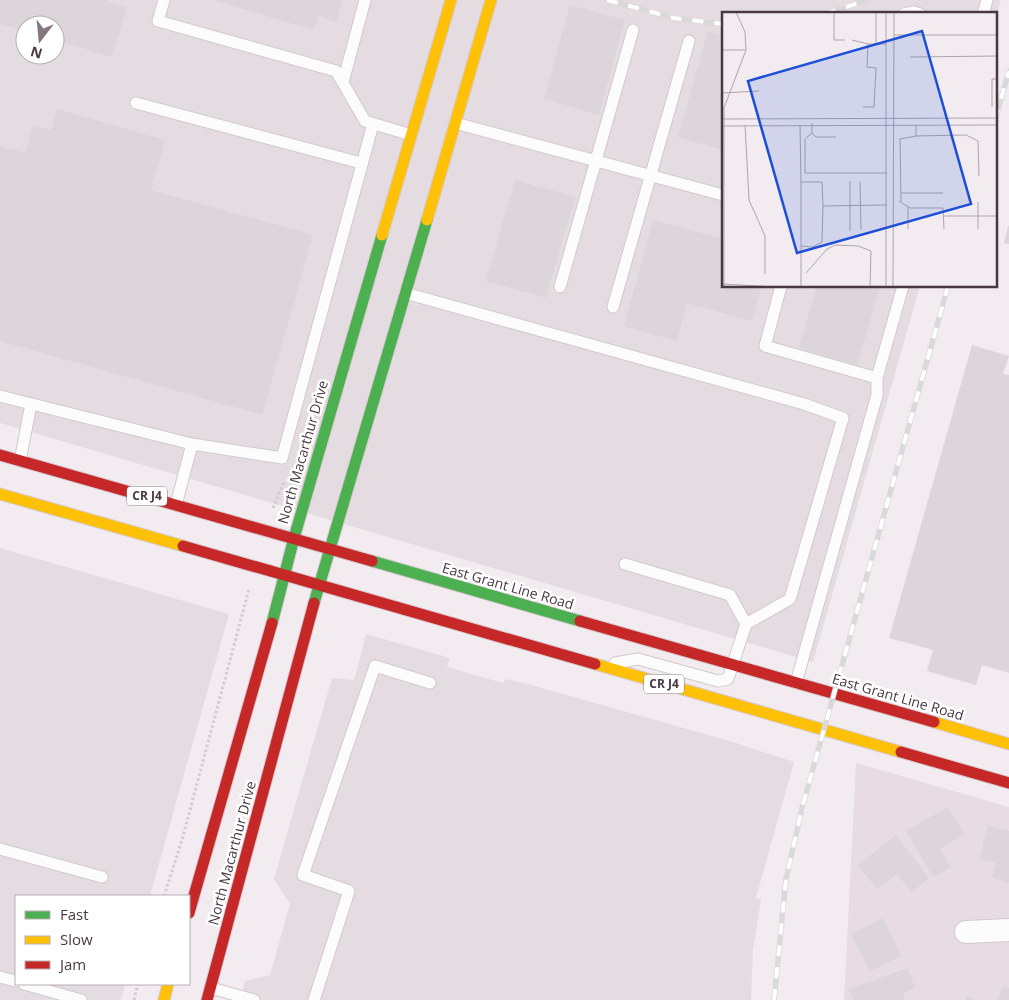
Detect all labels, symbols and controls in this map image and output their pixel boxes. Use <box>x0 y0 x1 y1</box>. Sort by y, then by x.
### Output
inset map <box>722 12 996 288</box>
north arrow <box>15 15 65 65</box>
text: N <box>28 42 44 64</box>
street label: North Macarthur Drive <box>273 378 332 526</box>
road number: CR J4 <box>127 486 167 506</box>
street label: East Grant Line Road <box>440 558 576 613</box>
street label: East Grant Line Road <box>830 669 966 724</box>
road number: CR J4 <box>644 674 684 694</box>
street label: North Macarthur Drive <box>203 779 260 927</box>
legend <box>15 895 190 985</box>
text: Fast <box>60 904 89 924</box>
text: Slow <box>60 929 93 949</box>
text: Jam <box>58 954 86 974</box>

